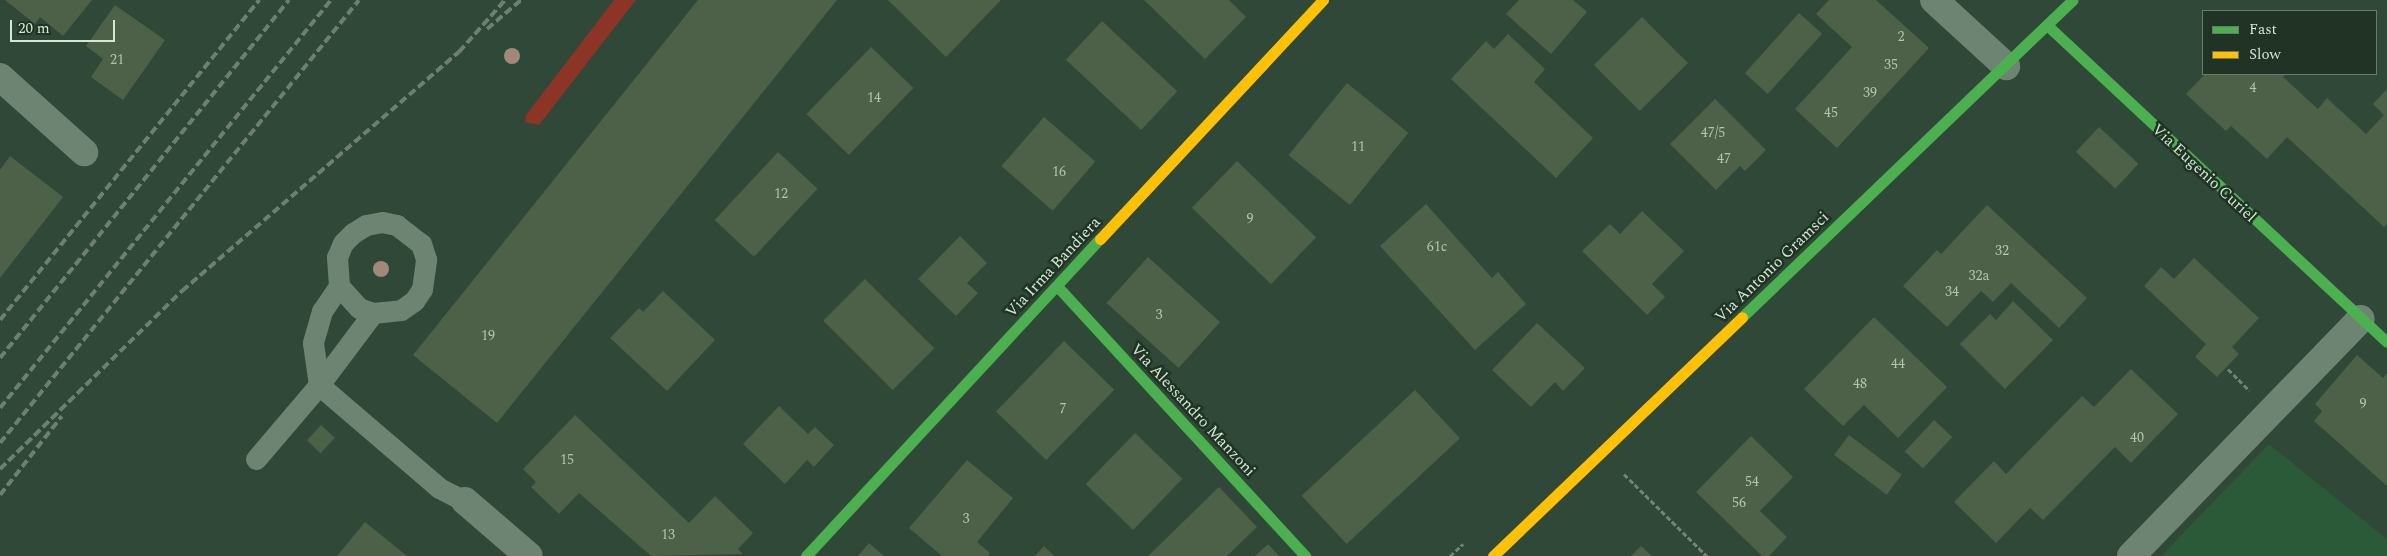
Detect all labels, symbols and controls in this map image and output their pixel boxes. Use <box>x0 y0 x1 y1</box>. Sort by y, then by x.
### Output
scale bar <box>12 10 118 42</box>
legend <box>2202 10 2377 75</box>
text: 20 m <box>18 17 50 40</box>
text: Fast <box>2249 18 2277 41</box>
house number: 2 <box>1898 29 1904 45</box>
text: Slow <box>2249 43 2281 66</box>
house number: 21 <box>110 52 124 68</box>
house number: 35 <box>1884 57 1898 73</box>
house number: 4 <box>2250 80 2256 96</box>
house number: 39 <box>1863 85 1877 101</box>
house number: 14 <box>867 90 881 106</box>
house number: 45 <box>1824 105 1838 121</box>
street label: Via Eugenio Curiel <box>2148 120 2260 226</box>
house number: 47/5 <box>1701 125 1725 141</box>
house number: 11 <box>1351 139 1365 155</box>
house number: 47 <box>1717 151 1731 167</box>
house number: 16 <box>1052 164 1066 180</box>
house number: 12 <box>774 186 788 202</box>
street label: Via Antonio Gramsci <box>1711 208 1833 326</box>
house number: 9 <box>1247 211 1253 227</box>
street label: Via Irma Bandiera <box>1001 213 1105 321</box>
house number: 61c <box>1427 239 1447 255</box>
house number: 32 <box>1995 243 2009 259</box>
house number: 32a <box>1969 268 1989 284</box>
house number: 34 <box>1945 284 1959 300</box>
house number: 3 <box>1156 307 1162 323</box>
house number: 19 <box>481 328 495 344</box>
street label: Via Alessandro Manzoni <box>1126 340 1260 480</box>
house number: 44 <box>1891 356 1905 372</box>
house number: 48 <box>1853 376 1867 392</box>
house number: 9 <box>2360 396 2366 412</box>
house number: 7 <box>1060 401 1066 417</box>
house number: 40 <box>2130 430 2144 446</box>
house number: 15 <box>560 452 574 468</box>
house number: 54 <box>1745 474 1759 490</box>
house number: 56 <box>1732 495 1746 511</box>
house number: 3 <box>963 511 969 527</box>
house number: 13 <box>661 527 675 543</box>

